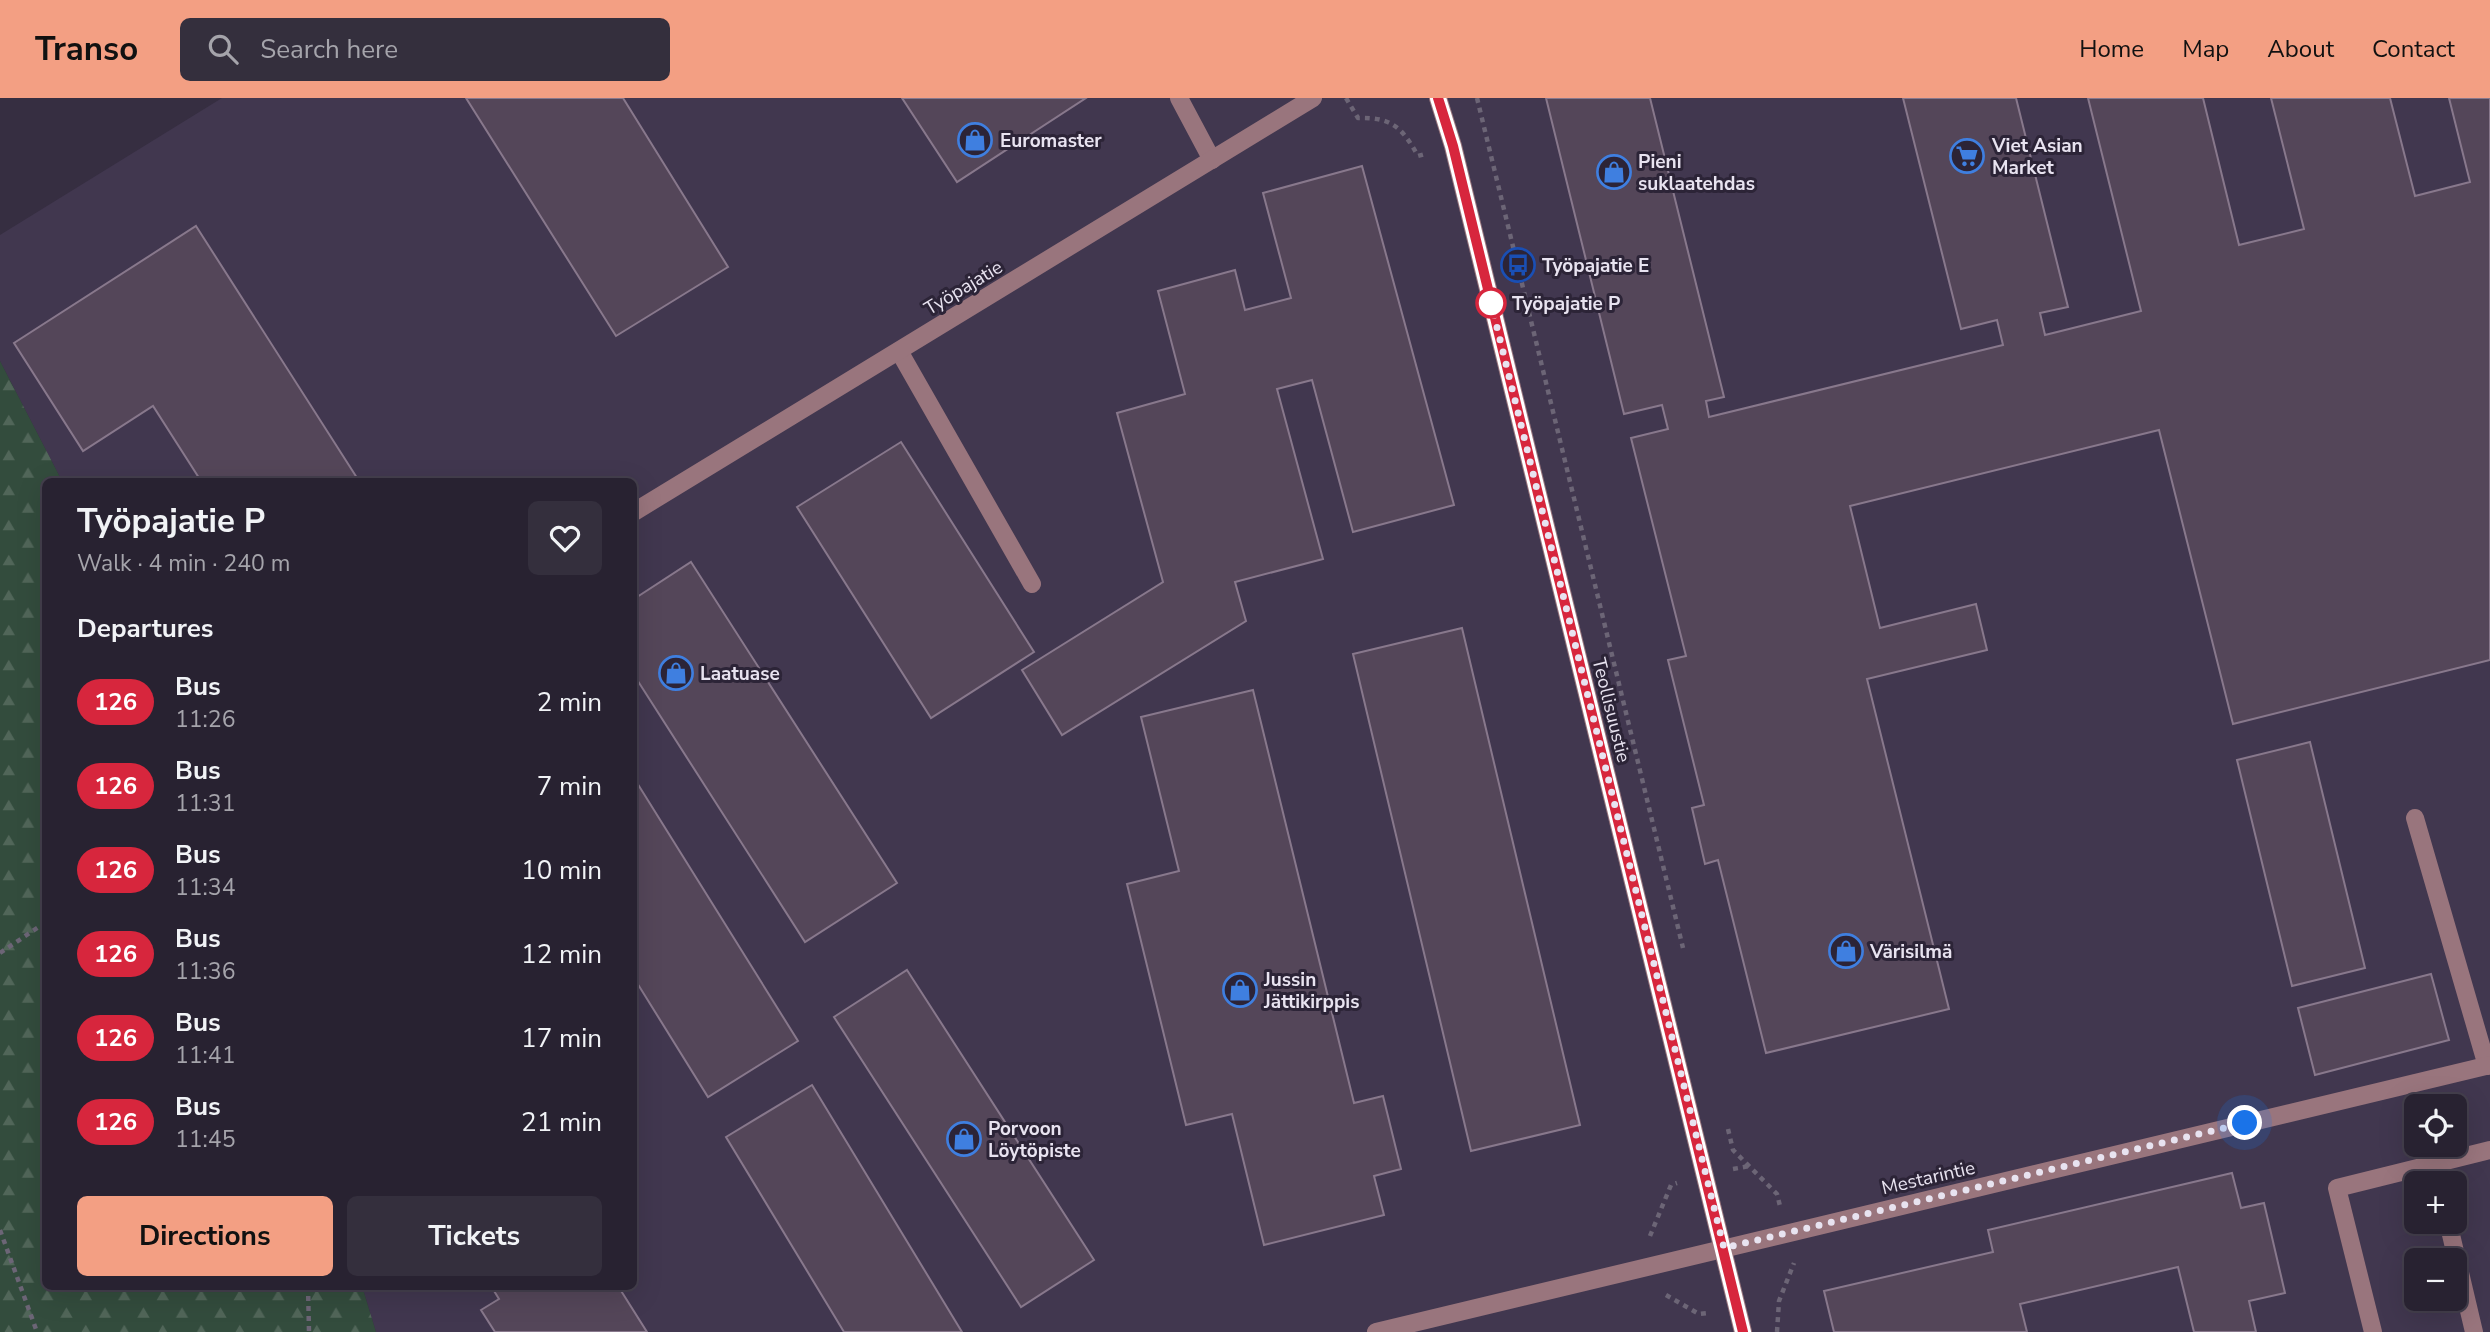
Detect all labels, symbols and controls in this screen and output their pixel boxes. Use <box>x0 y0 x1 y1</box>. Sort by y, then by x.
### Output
search box <box>180 18 670 81</box>
text: Transo <box>35 27 138 72</box>
icon: search <box>204 30 242 68</box>
text: Search here <box>260 32 398 67</box>
text: Home <box>2079 33 2144 65</box>
text: Map <box>2182 33 2229 65</box>
text: About <box>2267 33 2334 65</box>
text: Contact <box>2372 33 2455 65</box>
shop icon: Euromaster <box>956 121 994 159</box>
place label: Euromaster <box>1000 128 1102 154</box>
place label: Viet Asian Market <box>1991 133 2083 181</box>
supermarket icon: Viet Asian Market <box>1948 137 1986 175</box>
place label: Pieni suklaatehdas <box>1638 149 1755 197</box>
shop icon: Pieni suklaatehdas <box>1595 153 1633 191</box>
bus stop icon: Työpajatie E <box>1499 246 1537 284</box>
place label: Työpajatie E <box>1542 253 1649 279</box>
street label: Työpajatie <box>919 254 1008 321</box>
marker: Työpajatie P <box>1476 288 1506 318</box>
place label: Työpajatie P <box>1512 291 1620 317</box>
text: Työpajatie P <box>77 499 265 544</box>
button: heart <box>528 501 602 575</box>
text: Walk · 4 min · 240 m <box>77 548 290 579</box>
text: Departures <box>77 611 213 646</box>
shop icon: Laatuase <box>657 654 695 692</box>
street label: Teollisuustie <box>1585 655 1637 765</box>
place label: Laatuase <box>700 661 780 687</box>
text: Bus <box>175 669 221 704</box>
text: 2 min <box>537 685 602 720</box>
text: 126 <box>94 686 137 718</box>
text: 11:26 <box>175 704 235 735</box>
text: Bus <box>175 753 221 788</box>
text: 7 min <box>537 769 602 804</box>
text: 126 <box>94 770 137 802</box>
text: 11:31 <box>175 788 235 819</box>
text: Bus <box>175 837 221 872</box>
text: 10 min <box>521 853 602 888</box>
text: 126 <box>94 854 137 886</box>
text: 11:34 <box>175 872 235 903</box>
text: Bus <box>175 921 221 956</box>
shop icon: Värisilmä <box>1827 932 1865 970</box>
text: 12 min <box>521 937 602 972</box>
text: 126 <box>94 938 137 970</box>
place label: Värisilmä <box>1869 939 1952 965</box>
text: 11:36 <box>175 956 235 987</box>
place label: Jussin Jättikirppis <box>1263 967 1359 1015</box>
shop icon: Jussin Jättikirppis <box>1221 971 1259 1009</box>
text: Bus <box>175 1005 221 1040</box>
text: 17 min <box>521 1021 602 1056</box>
text: 126 <box>94 1022 137 1054</box>
text: 11:41 <box>175 1040 235 1071</box>
text: Bus <box>175 1089 221 1124</box>
map controls <box>2404 1094 2467 1311</box>
button: locate <box>2404 1094 2467 1157</box>
text: 21 min <box>521 1105 602 1140</box>
your location <box>2227 1105 2262 1140</box>
text: 126 <box>94 1106 137 1138</box>
place label: Porvoon Löytöpiste <box>988 1116 1081 1164</box>
shop icon: Porvoon Löytöpiste <box>945 1120 983 1158</box>
text: 11:45 <box>175 1124 235 1155</box>
street label: Mestarintie <box>1879 1155 1978 1201</box>
button: + <box>2404 1171 2467 1234</box>
button: Directions <box>77 1196 333 1276</box>
button: Tickets <box>347 1196 602 1276</box>
button: − <box>2404 1248 2467 1311</box>

